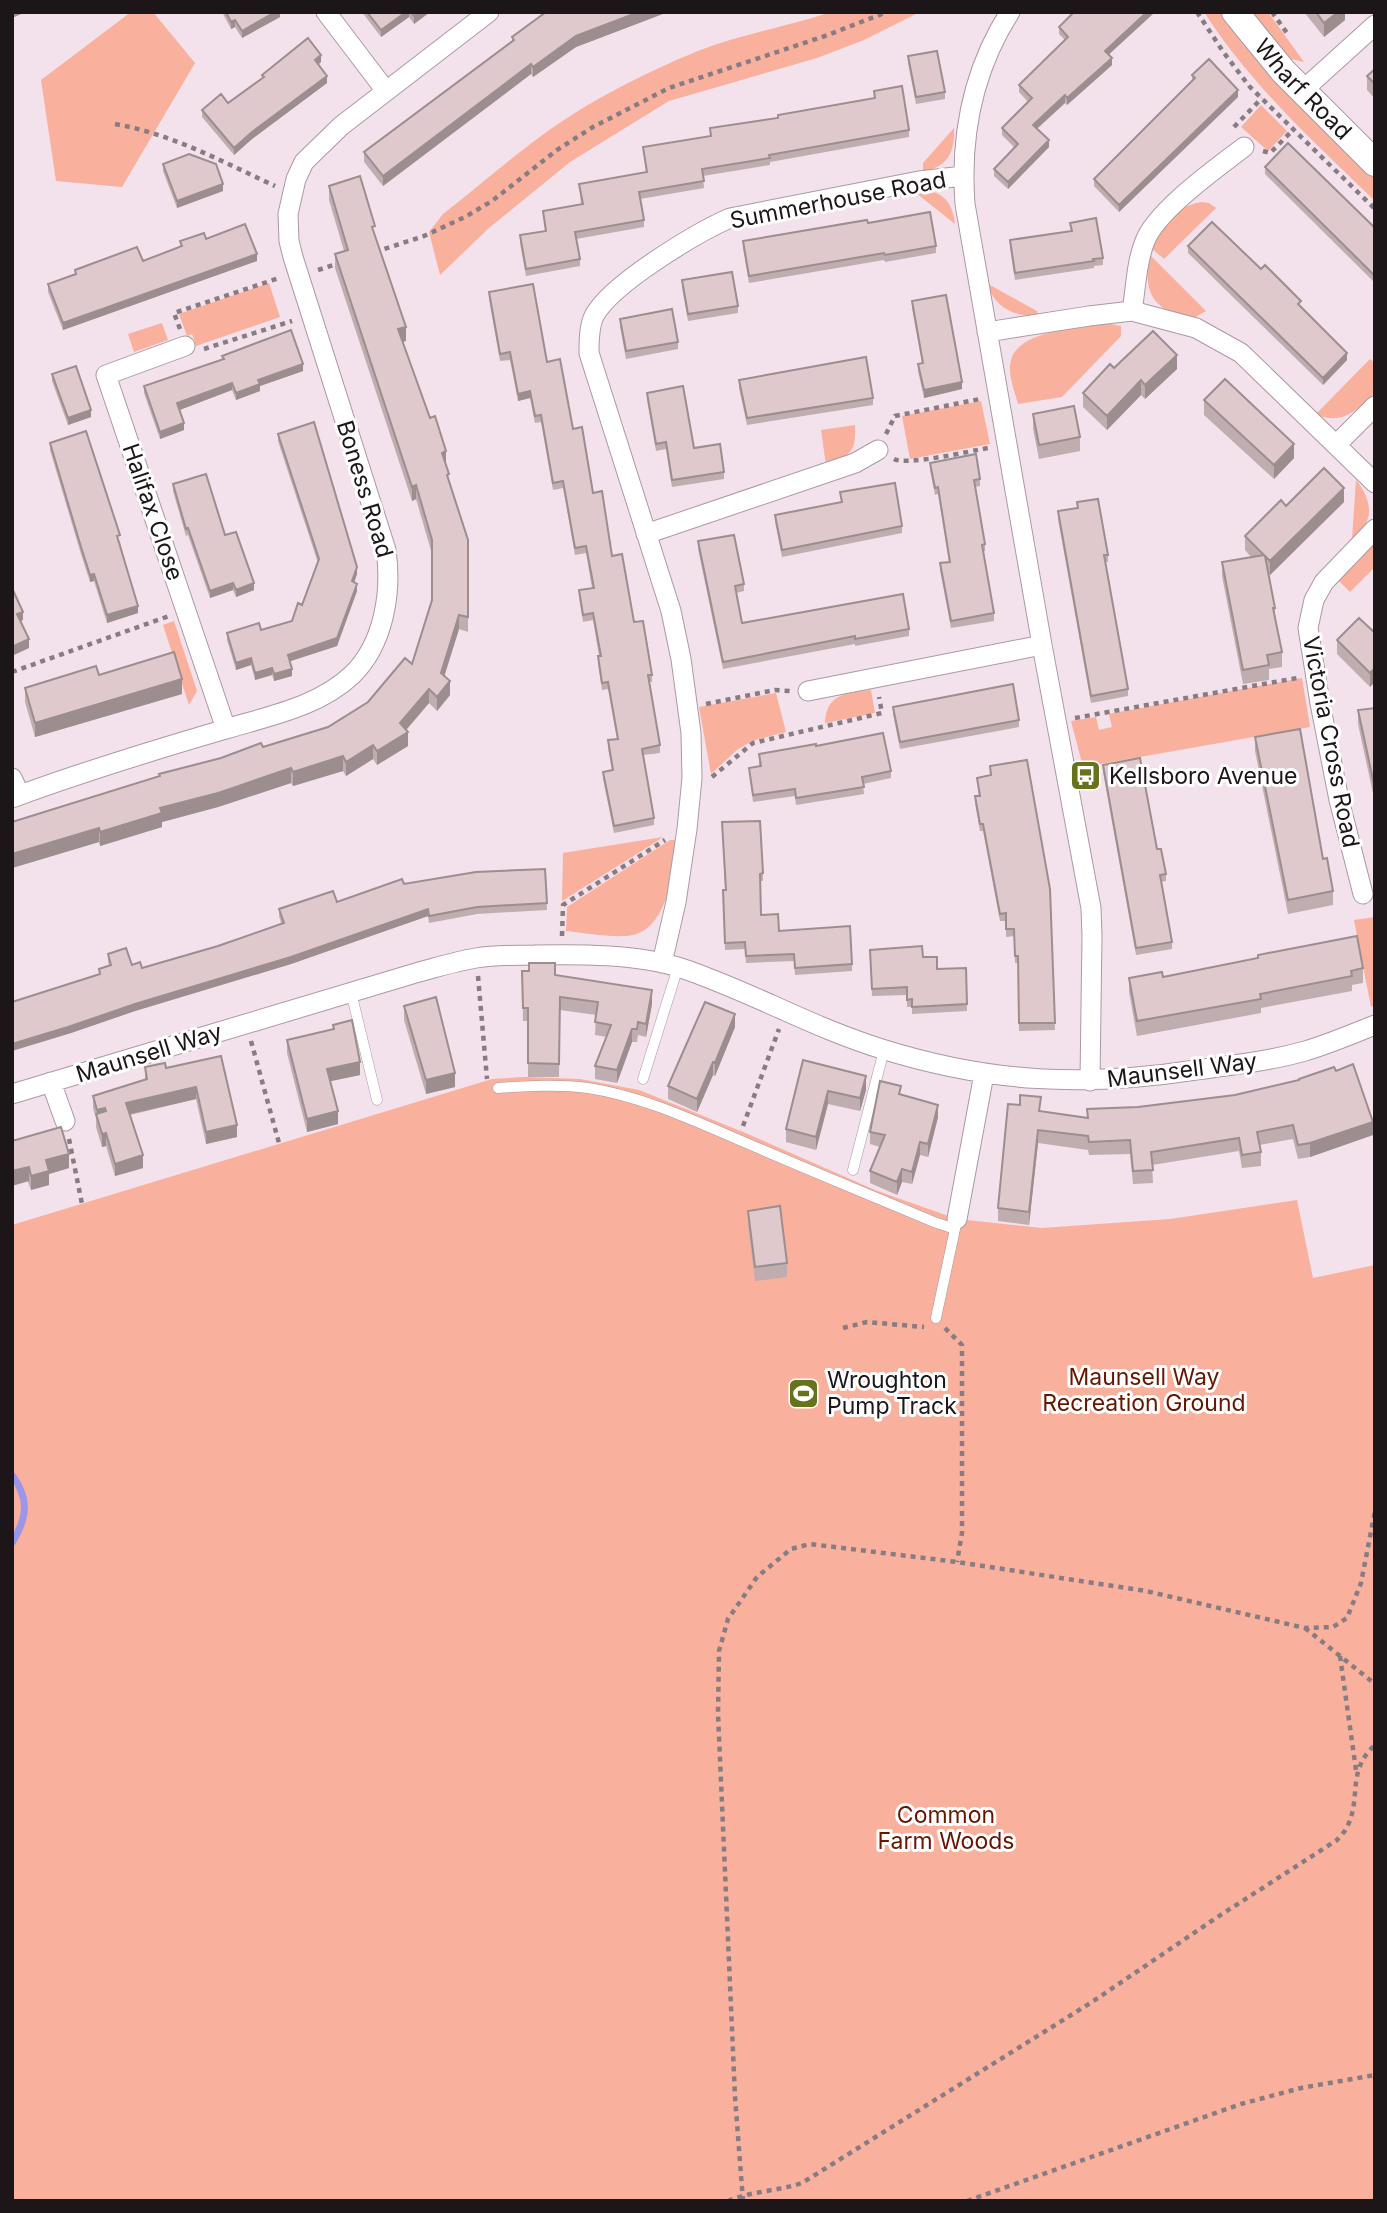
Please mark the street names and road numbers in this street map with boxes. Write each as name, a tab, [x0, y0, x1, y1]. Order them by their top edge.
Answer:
street label: Wharf Road	[1249, 33, 1357, 145]
street label: Summerhouse Road	[728, 165, 948, 235]
street label: Boness Road	[331, 417, 399, 561]
street label: Halifax Close	[116, 440, 190, 584]
street label: Victoria Cross Road	[1297, 634, 1365, 850]
street label: Maunsell Way	[73, 1018, 225, 1088]
street label: Maunsell Way	[1105, 1047, 1259, 1093]

